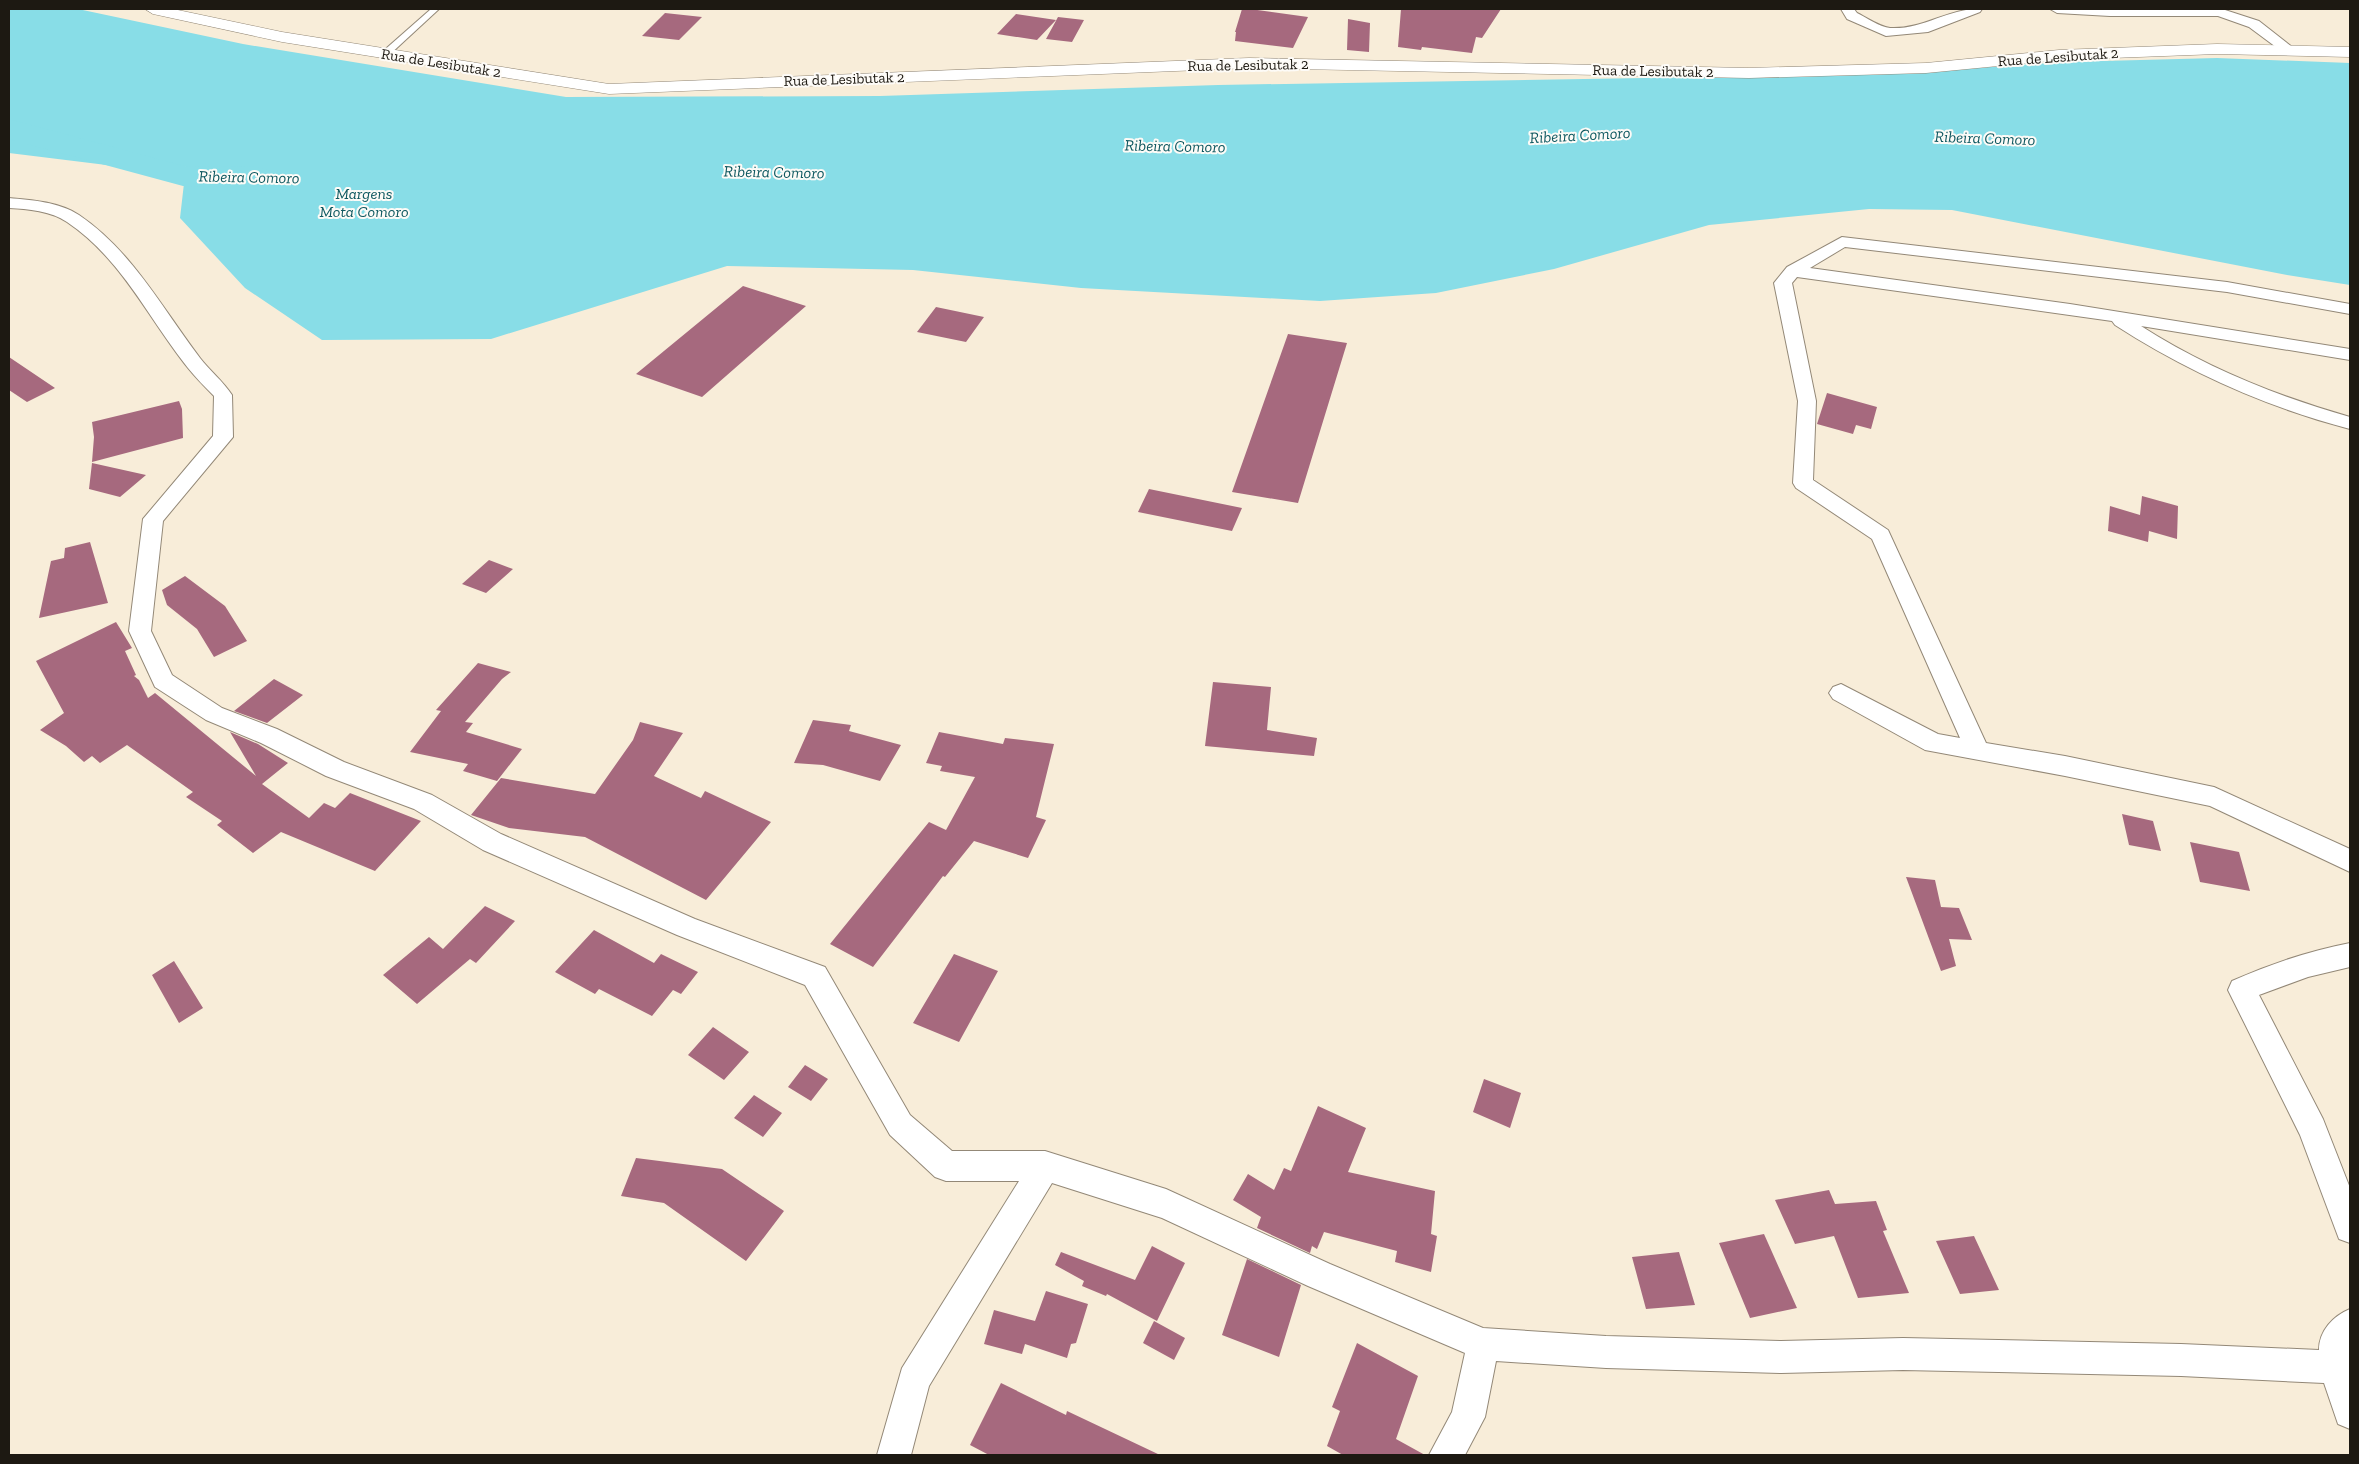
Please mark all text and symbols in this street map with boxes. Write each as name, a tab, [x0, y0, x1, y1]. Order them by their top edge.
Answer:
street label: Rua de Lesibutak 2	[1997, 44, 2119, 70]
street label: Rua de Lesibutak 2	[380, 45, 503, 81]
street label: Rua de Lesibutak 2	[1187, 55, 1309, 75]
street label: Rua de Lesibutak 2	[1592, 61, 1714, 81]
street label: Rua de Lesibutak 2	[783, 68, 905, 90]
water label: Ribeira Comoro	[1529, 123, 1631, 147]
water label: Ribeira Comoro	[1934, 127, 2036, 149]
water label: Ribeira Comoro	[1124, 136, 1226, 156]
water label: Ribeira Comoro	[723, 162, 825, 182]
water label: Ribeira Comoro	[198, 167, 300, 187]
water label: Margens Mota Comoro	[319, 184, 409, 221]

